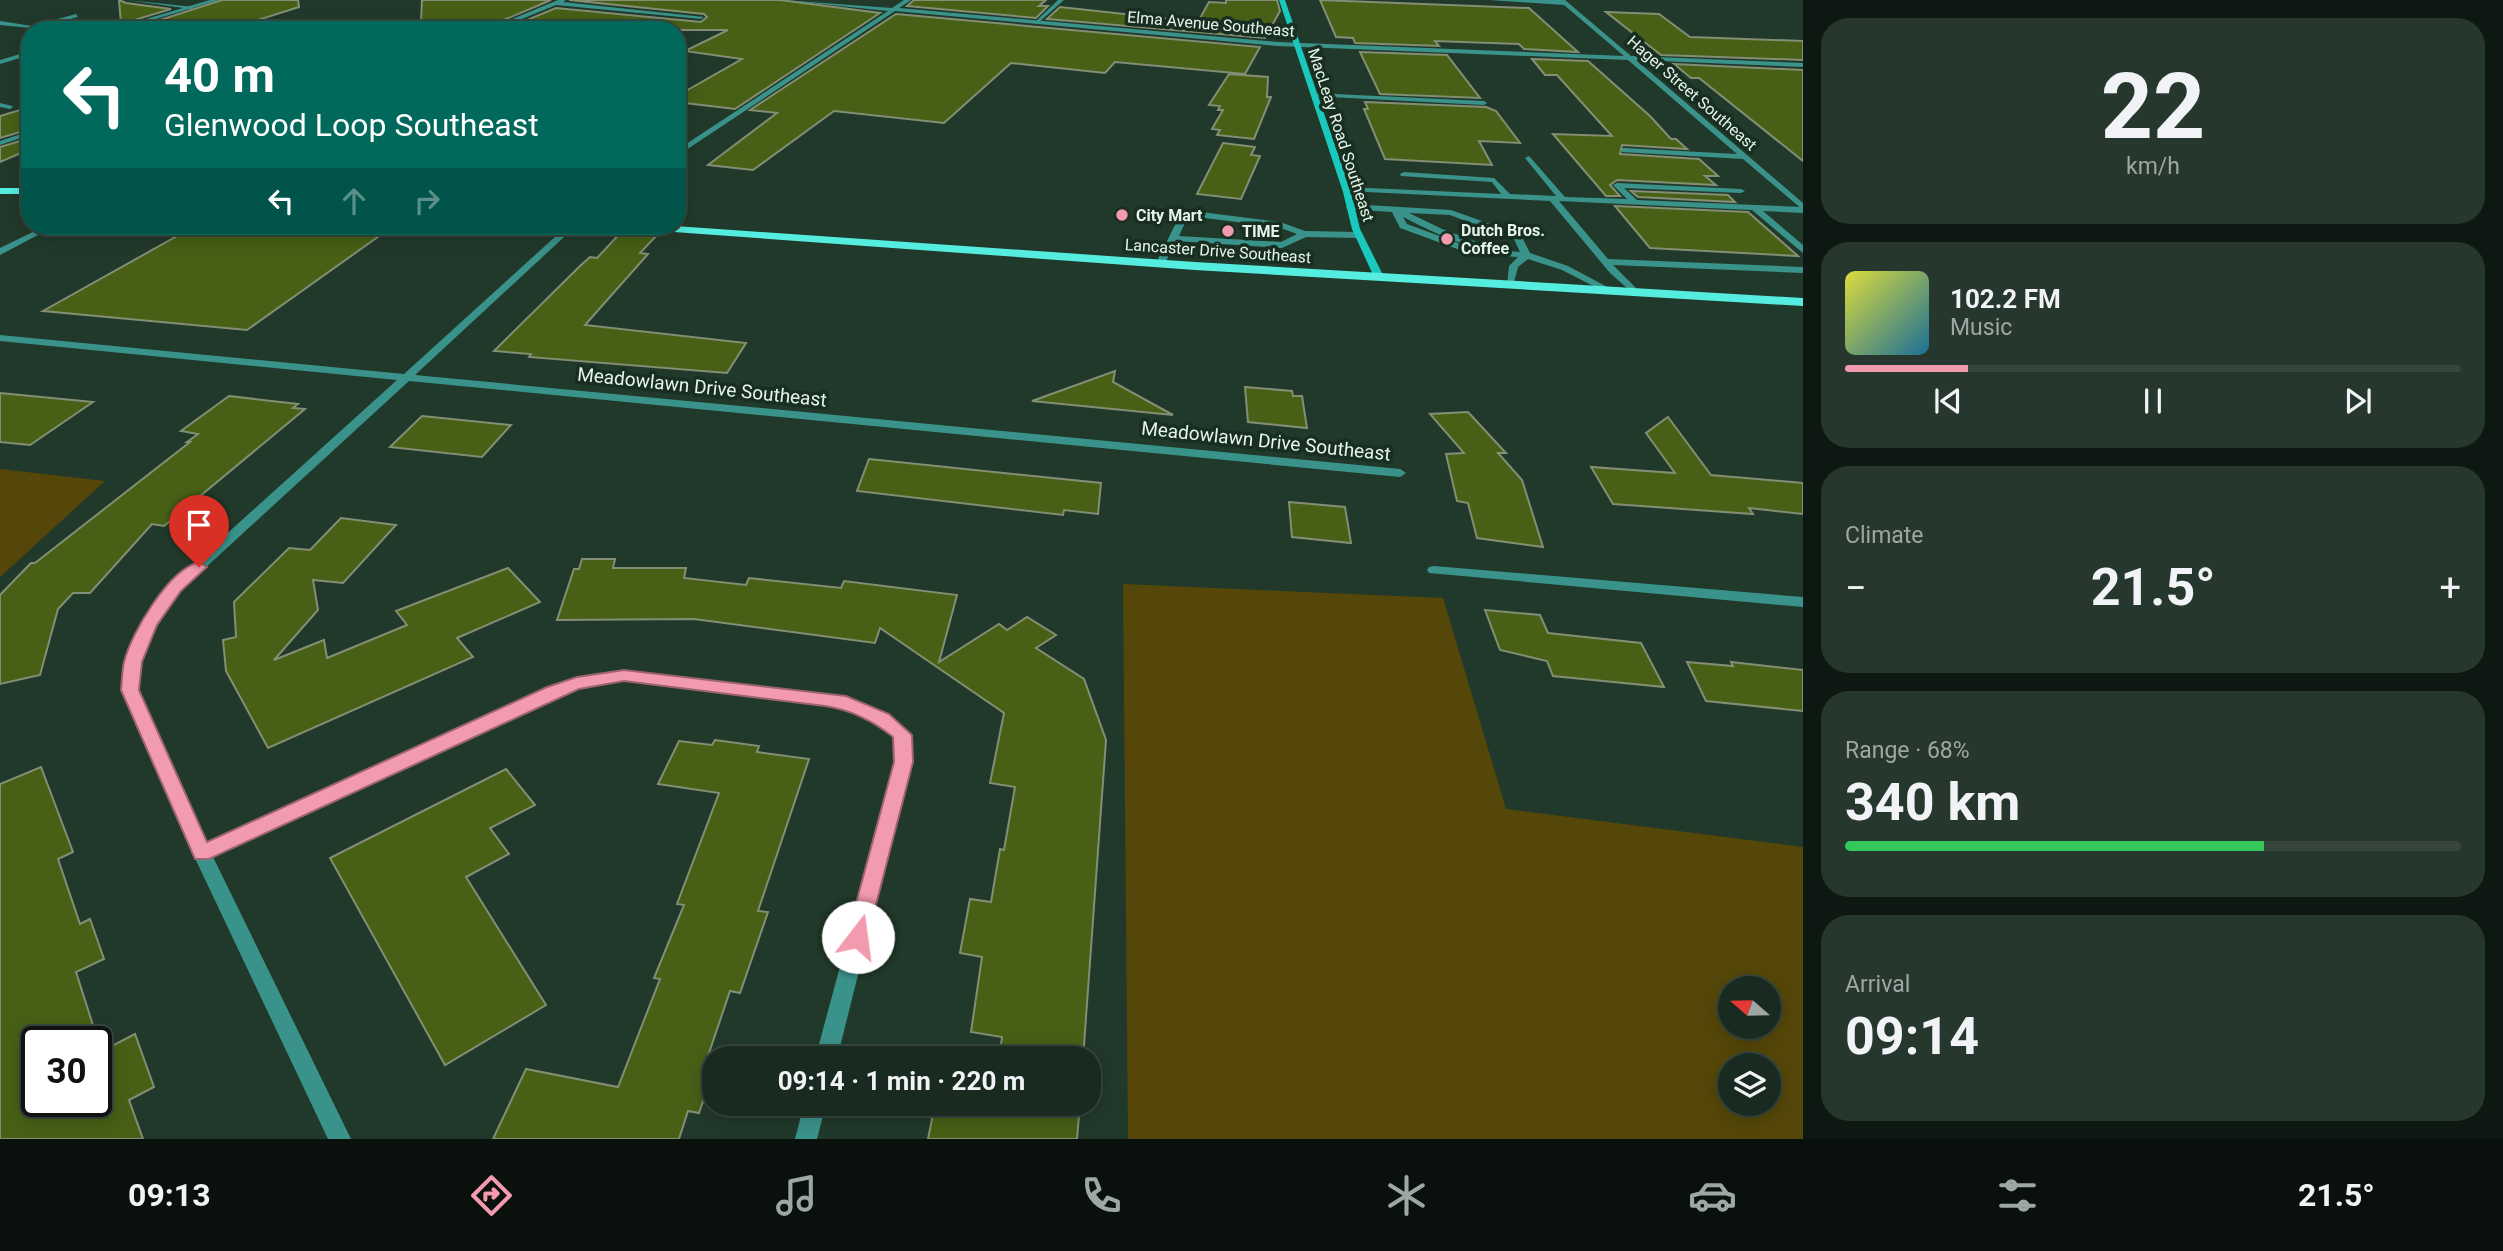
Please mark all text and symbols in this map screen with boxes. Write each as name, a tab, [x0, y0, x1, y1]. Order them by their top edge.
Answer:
street label: Elma Avenue Southeast	[1126, 7, 1296, 41]
street label: Hager Street Southeast	[1623, 32, 1761, 154]
street label: MacLeay Road Southeast	[1304, 46, 1378, 224]
text: 40 m	[164, 47, 275, 104]
icon: left	[49, 49, 140, 140]
text: 22	[2101, 54, 2205, 160]
text: Glenwood Loop Southeast	[164, 106, 539, 144]
text: km/h	[2126, 153, 2180, 180]
icon: left	[262, 182, 300, 220]
icon: ahead	[335, 182, 373, 220]
icon: right	[408, 182, 446, 220]
place label: City Mart	[1136, 206, 1203, 225]
marker: City Mart	[1114, 207, 1130, 223]
place label: Dutch Bros. Coffee	[1461, 221, 1545, 258]
place label: TIME	[1242, 222, 1280, 241]
marker: TIME	[1220, 223, 1236, 239]
marker: Dutch Bros. Coffee	[1439, 231, 1455, 247]
street label: Lancaster Drive Southeast	[1124, 235, 1312, 267]
text: 102.2 FM	[1950, 284, 2061, 314]
text: Music	[1950, 314, 2012, 341]
street label: Meadowlawn Drive Southeast	[576, 362, 828, 412]
icon: previous	[1929, 382, 1967, 420]
icon: pause	[2134, 382, 2172, 420]
icon: next	[2339, 382, 2377, 420]
street label: Meadowlawn Drive Southeast	[1140, 416, 1392, 466]
pin	[169, 495, 229, 567]
icon: arrive	[180, 506, 218, 544]
text: Climate	[1845, 522, 1924, 549]
text: 21.5°	[2091, 557, 2216, 618]
text: −	[1845, 566, 1867, 610]
text: +	[2439, 566, 2461, 610]
text: Range · 68%	[1845, 737, 1970, 764]
text: 340 km	[1845, 772, 2020, 833]
position arrow	[821, 900, 895, 974]
text: Arrival	[1845, 971, 1910, 998]
north arrow	[1718, 976, 1782, 1040]
map controls	[1718, 976, 1781, 1116]
text: 09:14	[1845, 1006, 1979, 1067]
speed limit sign: 30	[21, 1026, 112, 1117]
button: layers	[1718, 1053, 1781, 1116]
text: 09:14 · 1 min · 220 m	[778, 1066, 1025, 1096]
icon: directions	[467, 1171, 516, 1220]
icon: music	[772, 1171, 821, 1220]
icon: phone	[1077, 1171, 1126, 1220]
icon: climate	[1382, 1171, 1431, 1220]
icon: car	[1688, 1171, 1737, 1220]
icon: filters	[1993, 1171, 2042, 1220]
text: 09:13	[128, 1176, 211, 1214]
text: 21.5°	[2298, 1176, 2375, 1214]

